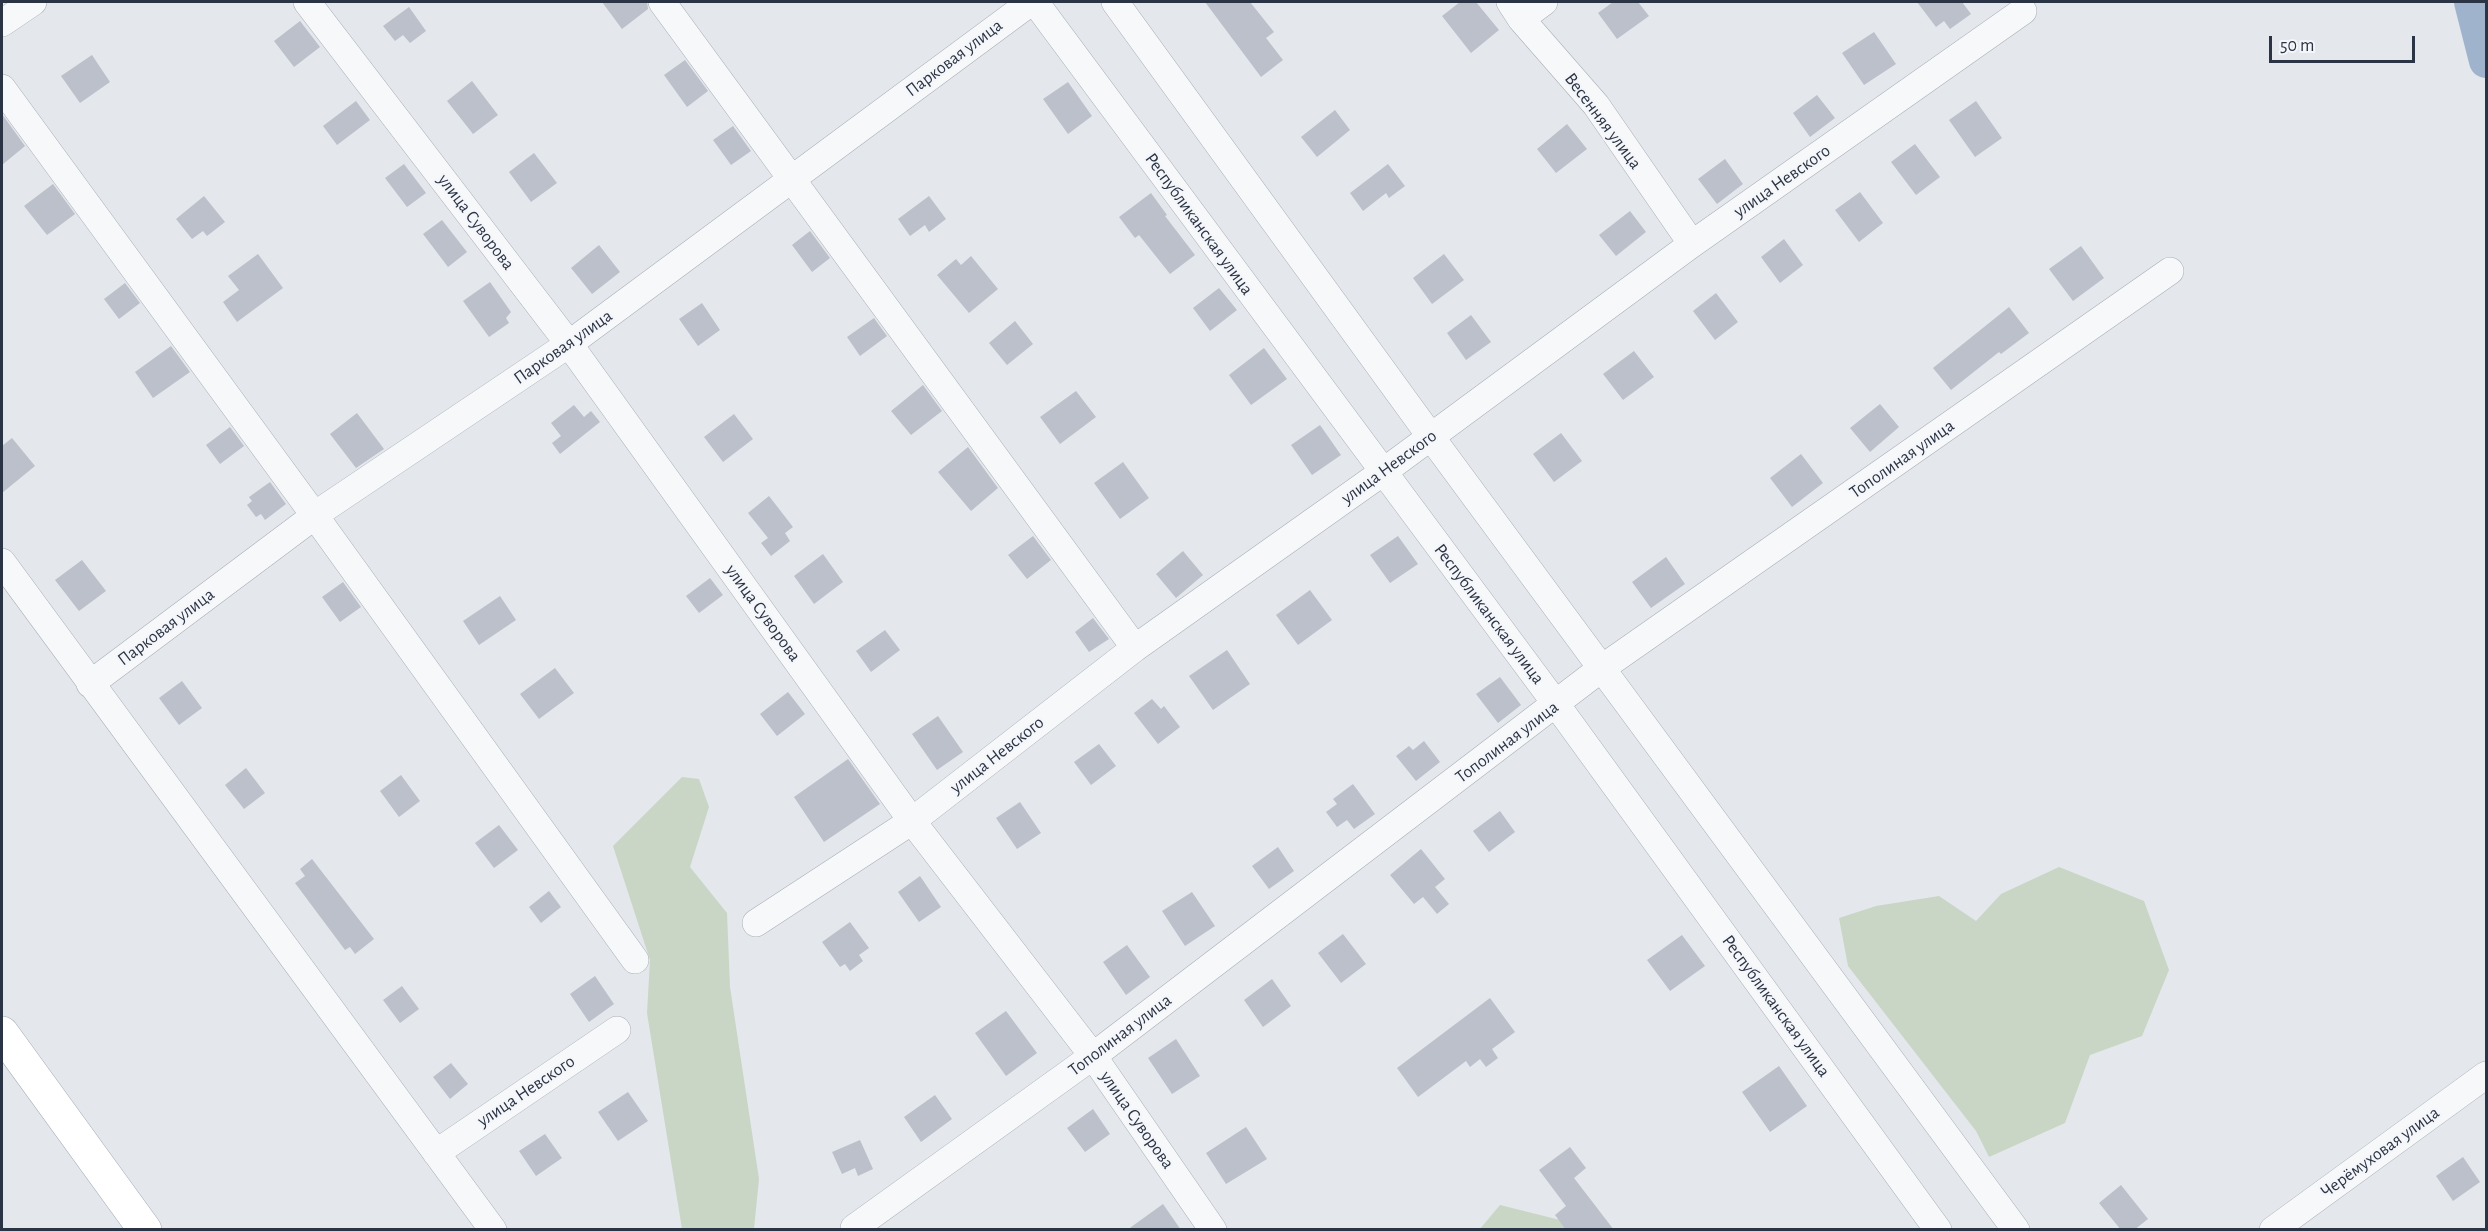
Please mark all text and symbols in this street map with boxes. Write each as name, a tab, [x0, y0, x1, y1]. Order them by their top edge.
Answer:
street label: Парковая улица	[901, 15, 1007, 101]
scale bar	[2272, 24, 2418, 62]
text: 50 m	[2280, 37, 2314, 55]
street label: Весенняя улица	[1560, 69, 1646, 173]
street label: улица Невского	[1730, 140, 1834, 222]
street label: Республиканская улица	[1140, 149, 1258, 299]
street label: улица Суворова	[433, 170, 519, 274]
street label: Парковая улица	[509, 305, 617, 389]
street label: Тополиная улица	[1845, 415, 1959, 503]
street label: улица Невского	[1337, 425, 1441, 509]
street label: Республиканская улица	[1429, 539, 1549, 689]
street label: улица Суворова	[721, 560, 805, 666]
street label: Парковая улица	[113, 584, 219, 670]
street label: Тополиная улица	[1451, 696, 1563, 788]
street label: улица Невского	[946, 712, 1048, 798]
street label: Республиканская улица	[1717, 931, 1835, 1081]
street label: Тополиная улица	[1064, 989, 1176, 1081]
street label: улица Невского	[473, 1050, 579, 1132]
street label: улица Суворова	[1095, 1067, 1179, 1173]
street label: Черёмуховая улица	[2317, 1102, 2443, 1202]

